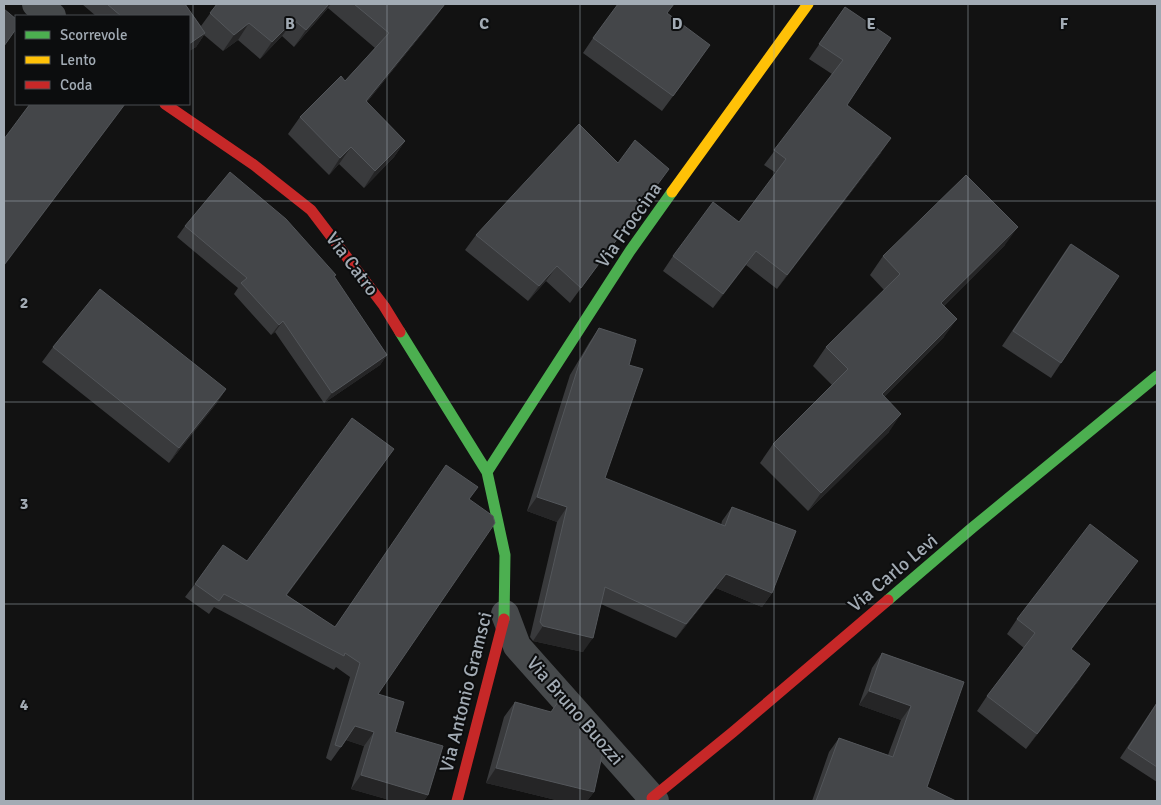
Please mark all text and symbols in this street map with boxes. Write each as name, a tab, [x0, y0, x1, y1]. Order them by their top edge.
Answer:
text: B	[285, 14, 295, 34]
text: C	[479, 14, 489, 34]
text: D	[672, 14, 683, 34]
text: E	[866, 14, 876, 34]
text: F	[1060, 14, 1069, 34]
legend	[15, 15, 190, 105]
text: Scorrevole	[60, 26, 127, 44]
text: Lento	[60, 51, 96, 69]
text: Coda	[60, 76, 92, 94]
street label: Via Froccina	[591, 178, 667, 272]
street label: Via Catro	[320, 227, 384, 301]
text: 2	[20, 293, 28, 313]
text: 3	[20, 494, 28, 514]
street label: Via Carlo Levi	[843, 529, 943, 617]
street label: Via Antonio Gramsci	[434, 609, 498, 775]
street label: Via Bruno Buozzi	[521, 652, 629, 770]
text: 4	[20, 695, 29, 715]

